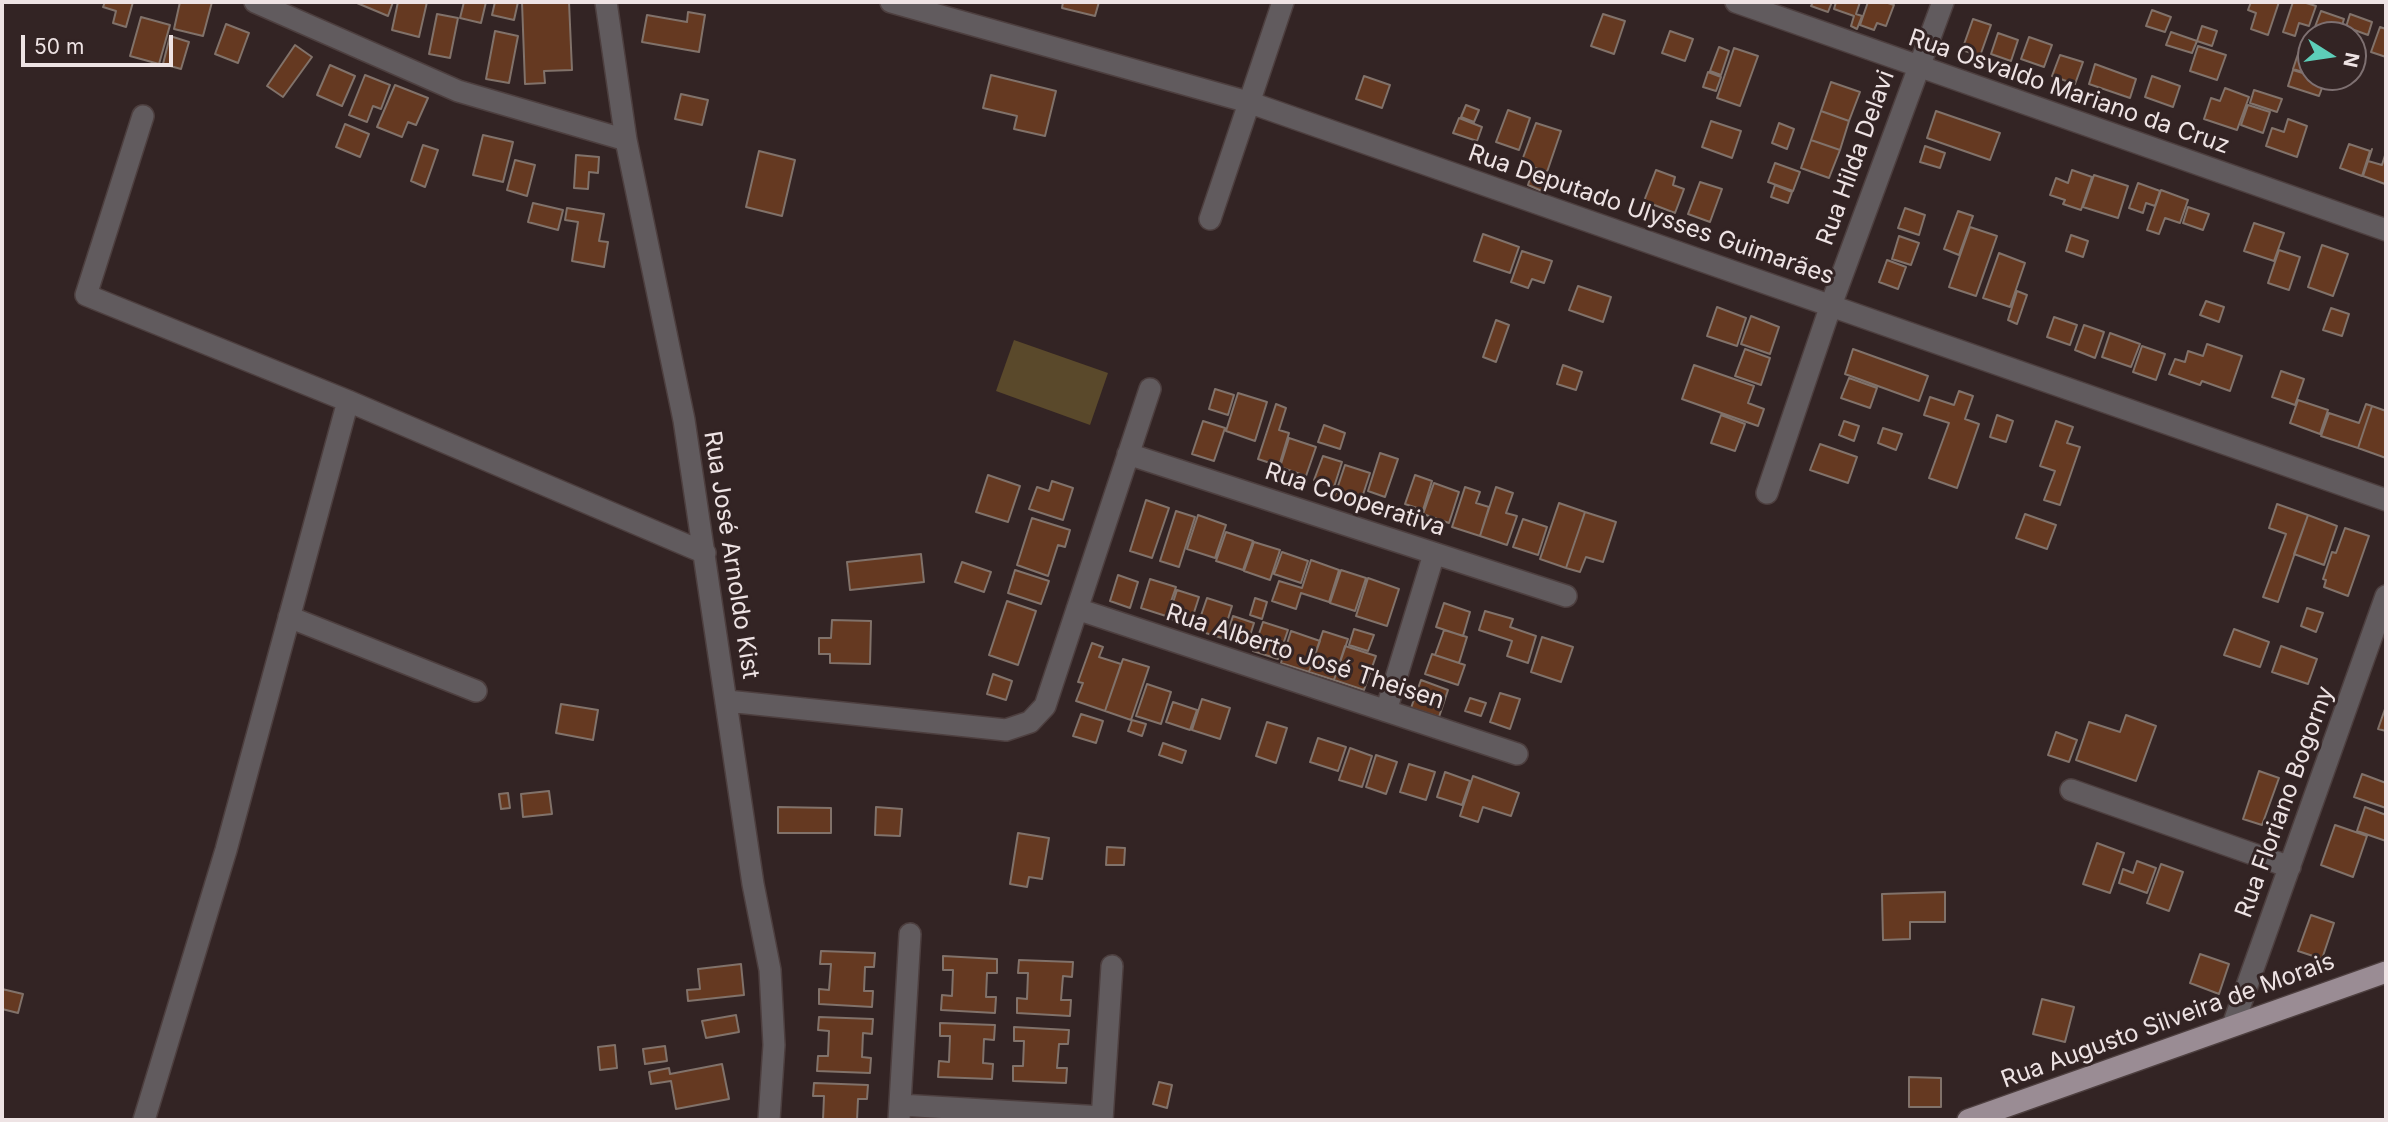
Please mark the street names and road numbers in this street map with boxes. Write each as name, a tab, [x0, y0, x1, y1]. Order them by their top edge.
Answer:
street label: Rua Osvaldo Mariano da Cruz	[1905, 23, 2233, 161]
street label: Rua Hilda Delavi	[1811, 67, 1901, 249]
street label: Rua Deputado Ulysses Guimarães	[1464, 139, 1838, 291]
street label: Rua José Arnoldo Kist	[697, 429, 765, 681]
street label: Rua Cooperativa	[1261, 457, 1449, 543]
street label: Rua Alberto José Theisen	[1162, 598, 1448, 716]
street label: Rua Floriano Bogorny	[2230, 682, 2340, 922]
street label: Rua Augusto Silveira de Morais	[1997, 947, 2339, 1095]

